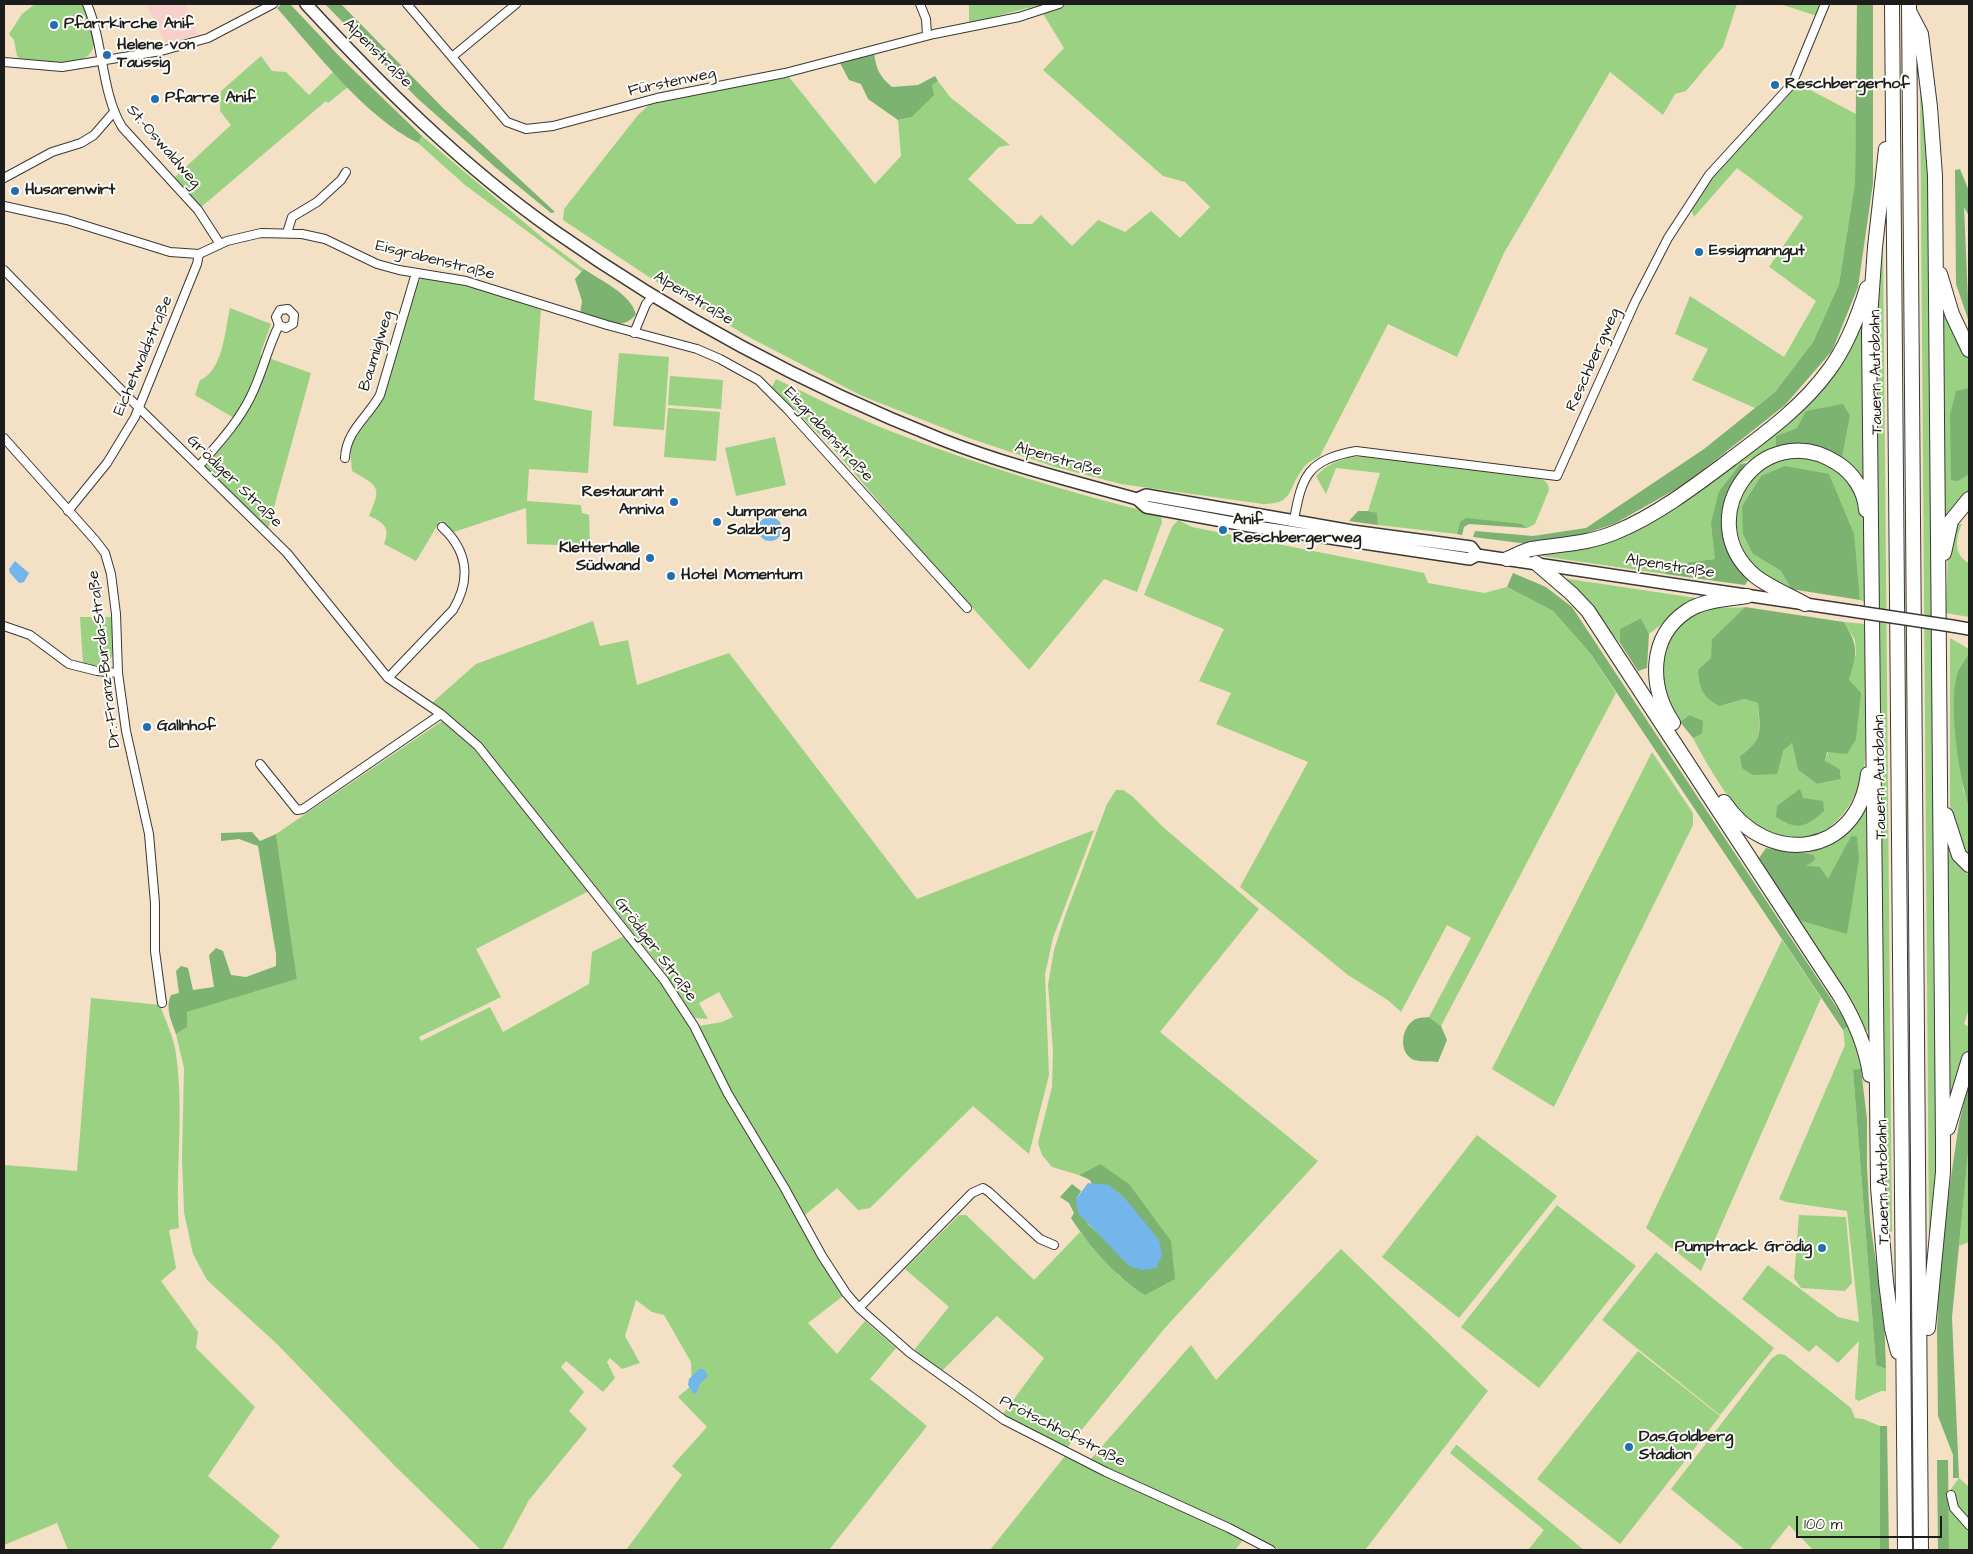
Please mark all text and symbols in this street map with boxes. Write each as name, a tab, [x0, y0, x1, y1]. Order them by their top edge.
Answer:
place label: Pfarrkirche Anif	[64, 15, 194, 35]
street label: Alpenstraße	[338, 15, 416, 93]
marker: Pfarrkirche Anif	[48, 19, 60, 31]
place label: Helene von Taussig	[117, 36, 195, 74]
marker: Helene von Taussig	[101, 49, 113, 61]
street label: Fürstenweg	[626, 64, 718, 102]
place label: Reschbergerhof	[1785, 75, 1910, 95]
marker: Reschbergerhof	[1769, 79, 1781, 91]
place label: Pfarre Anif	[165, 89, 256, 109]
marker: Pfarre Anif	[149, 93, 161, 105]
street label: St.-Oswaldweg	[122, 101, 204, 193]
place label: Husarenwirt	[25, 181, 115, 201]
marker: Husarenwirt	[9, 185, 21, 197]
street label: Eisgrabenstraße	[373, 237, 497, 285]
place label: Essigmanngut	[1709, 242, 1805, 262]
marker: Essigmanngut	[1693, 246, 1705, 258]
street label: Alpenstraße	[650, 268, 736, 330]
street label: Eichetwaldstraße	[110, 293, 178, 419]
street label: Reschbergweg	[1563, 306, 1625, 414]
street label: Baumiglweg	[356, 308, 398, 394]
street label: Tauern Autobahn	[1866, 309, 1888, 435]
street label: Eisgrabenstraße	[779, 384, 877, 486]
street label: Grödiger Straße	[182, 432, 286, 532]
street label: Alpenstraße	[1012, 438, 1104, 482]
place label: Restaurant Anniva	[582, 483, 664, 521]
marker: Restaurant Anniva	[668, 496, 680, 508]
place label: Jumparena Salzburg	[727, 503, 807, 541]
place label: Anif Reschbergerweg	[1233, 511, 1361, 549]
marker: Jumparena Salzburg	[711, 516, 723, 528]
marker: Anif Reschbergerweg	[1217, 524, 1229, 536]
place label: Kletterhalle Südwand	[559, 539, 640, 577]
street label: Alpenstraße	[1624, 550, 1716, 584]
marker: Kletterhalle Südwand	[644, 552, 656, 564]
place label: Hotel Momentum	[681, 566, 802, 586]
street label: Dr.-Franz-Burda-Straße	[85, 569, 125, 749]
marker: Hotel Momentum	[665, 570, 677, 582]
street label: Tauern Autobahn	[1870, 714, 1892, 840]
place label: Gallnhof	[157, 717, 216, 737]
marker: Gallnhof	[141, 721, 153, 733]
street label: Grödiger Straße	[610, 894, 700, 1006]
street label: Tauern Autobahn	[1873, 1119, 1895, 1245]
place label: Pumptrack Grödig	[1675, 1238, 1812, 1258]
marker: Pumptrack Grödig	[1816, 1242, 1828, 1254]
street label: Prötschhofstraße	[996, 1392, 1128, 1472]
place label: Das.Goldberg Stadion	[1639, 1428, 1733, 1466]
marker: Das.Goldberg Stadion	[1623, 1441, 1635, 1453]
scale bar	[1798, 1506, 1944, 1538]
text: 100 m	[1804, 1514, 1843, 1535]

